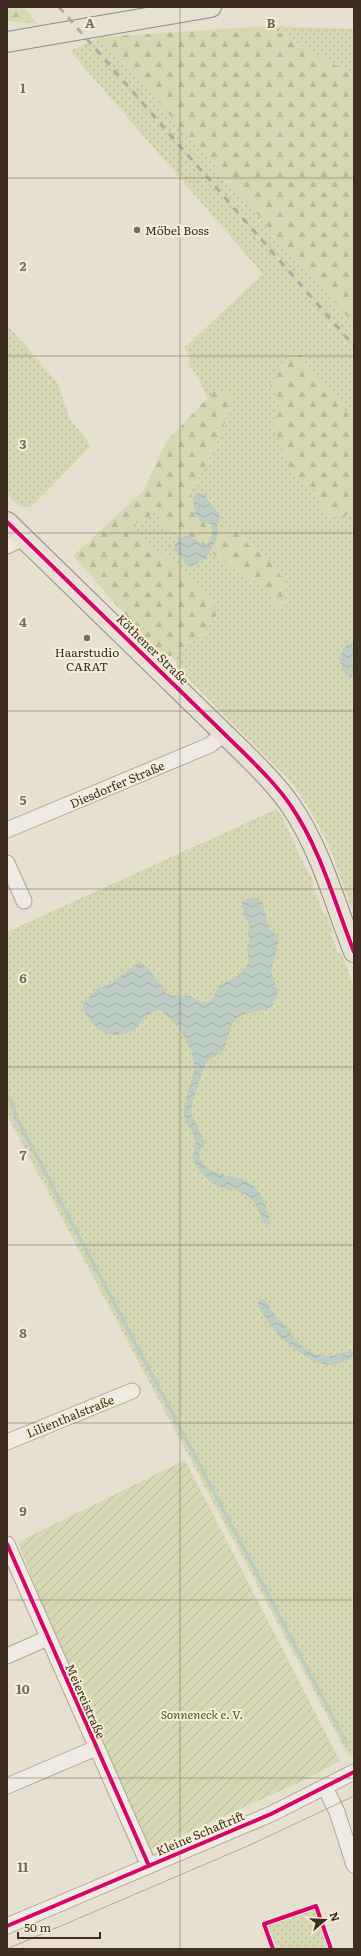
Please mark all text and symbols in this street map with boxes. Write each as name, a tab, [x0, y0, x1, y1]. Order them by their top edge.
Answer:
text: A	[85, 13, 95, 32]
text: B	[267, 13, 276, 32]
text: 1	[20, 78, 26, 97]
place label: Möbel Boss	[145, 221, 209, 239]
marker: Möbel Boss	[132, 225, 142, 235]
text: 2	[20, 256, 27, 275]
text: 3	[19, 434, 27, 453]
street label: Köthener Straße	[113, 610, 193, 688]
text: 4	[19, 612, 27, 631]
marker: Haarstudio CARAT	[82, 633, 92, 643]
place label: Haarstudio CARAT	[55, 643, 119, 675]
street label: Diesdorfer Straße	[67, 756, 167, 812]
text: 5	[19, 790, 27, 809]
text: 6	[19, 968, 27, 987]
text: 7	[19, 1145, 27, 1164]
text: 8	[19, 1323, 27, 1342]
street label: Lilienthalstraße	[24, 1390, 116, 1442]
text: 9	[19, 1501, 27, 1520]
street label: Meiereistraße	[61, 1661, 111, 1741]
text: 10	[16, 1679, 30, 1698]
park label: Sonneneck e. V.	[161, 1705, 243, 1723]
street label: Kleine Schaftrift	[153, 1806, 247, 1860]
text: 11	[18, 1857, 29, 1876]
north arrow	[305, 1900, 345, 1940]
text: N	[326, 1909, 344, 1923]
scale bar	[18, 1914, 100, 1940]
text: 50 m	[24, 1918, 51, 1936]

